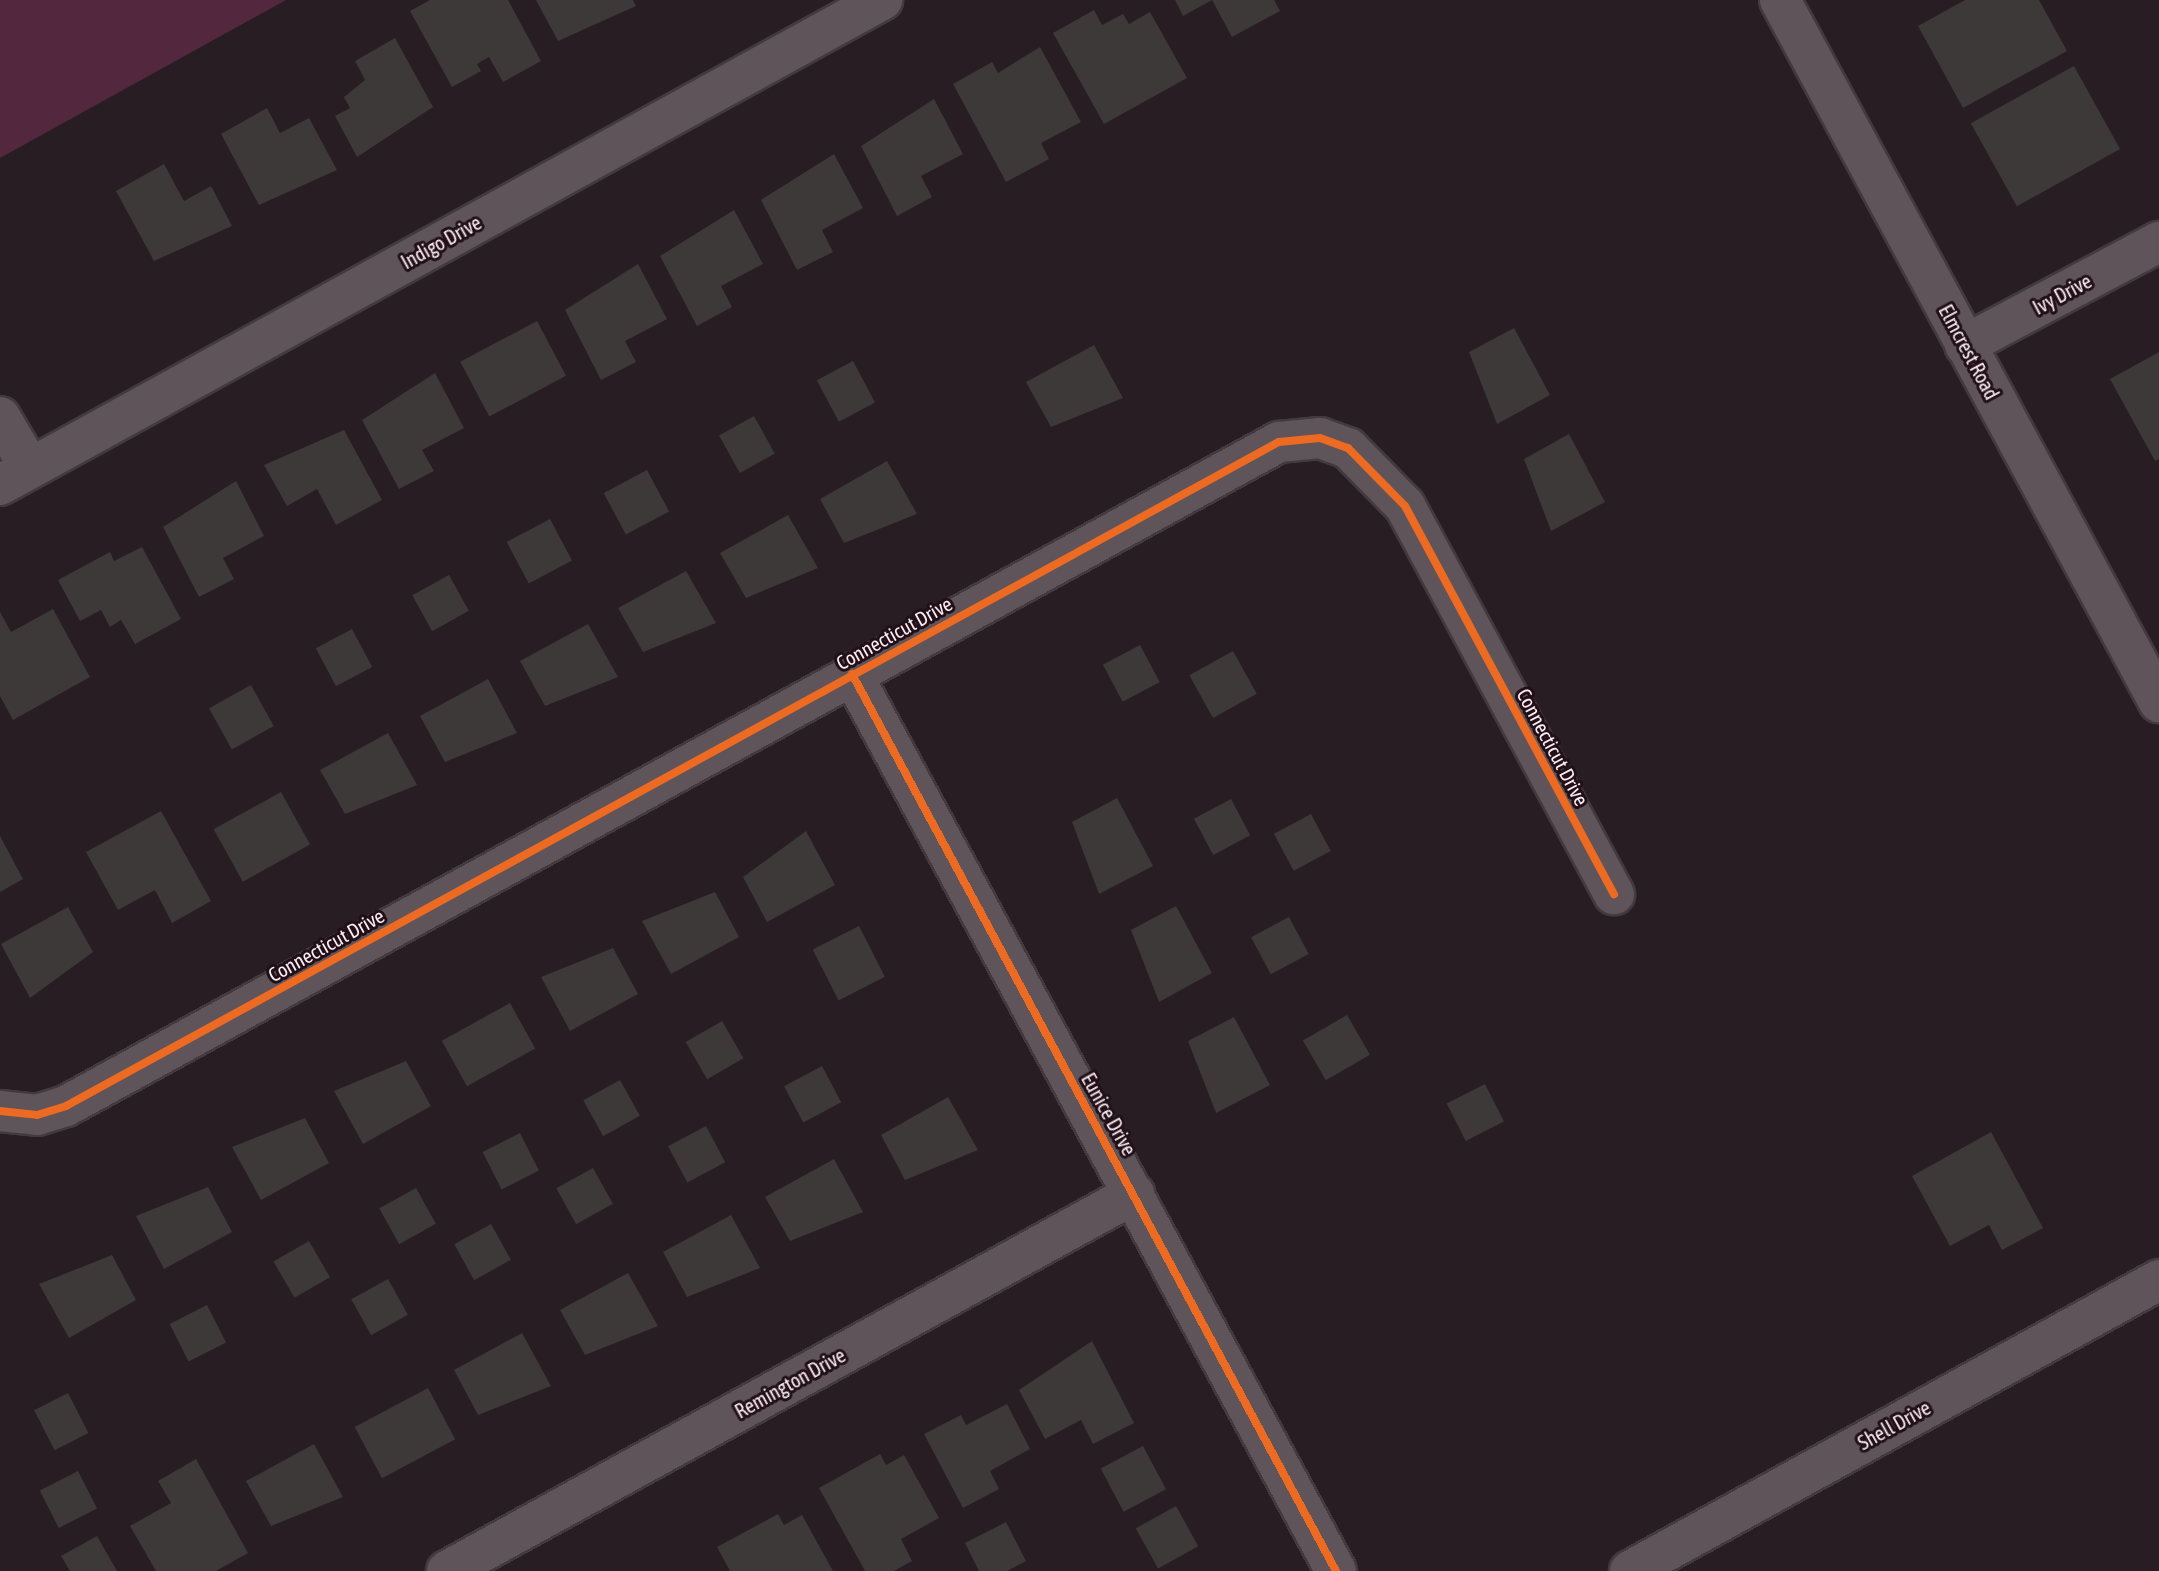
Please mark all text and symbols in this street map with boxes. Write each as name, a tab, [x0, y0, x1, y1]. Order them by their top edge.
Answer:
street label: Indigo Drive	[397, 210, 485, 274]
street label: Ivy Drive	[2028, 269, 2096, 319]
street label: Elmcrest Road	[1934, 300, 2004, 404]
street label: Connecticut Drive	[832, 591, 956, 675]
street label: Connecticut Drive	[1512, 684, 1594, 810]
street label: Connecticut Drive	[264, 903, 388, 987]
street label: Eunice Drive	[1077, 1069, 1141, 1159]
street label: Remington Drive	[731, 1343, 849, 1423]
street label: Shell Drive	[1853, 1395, 1935, 1455]

